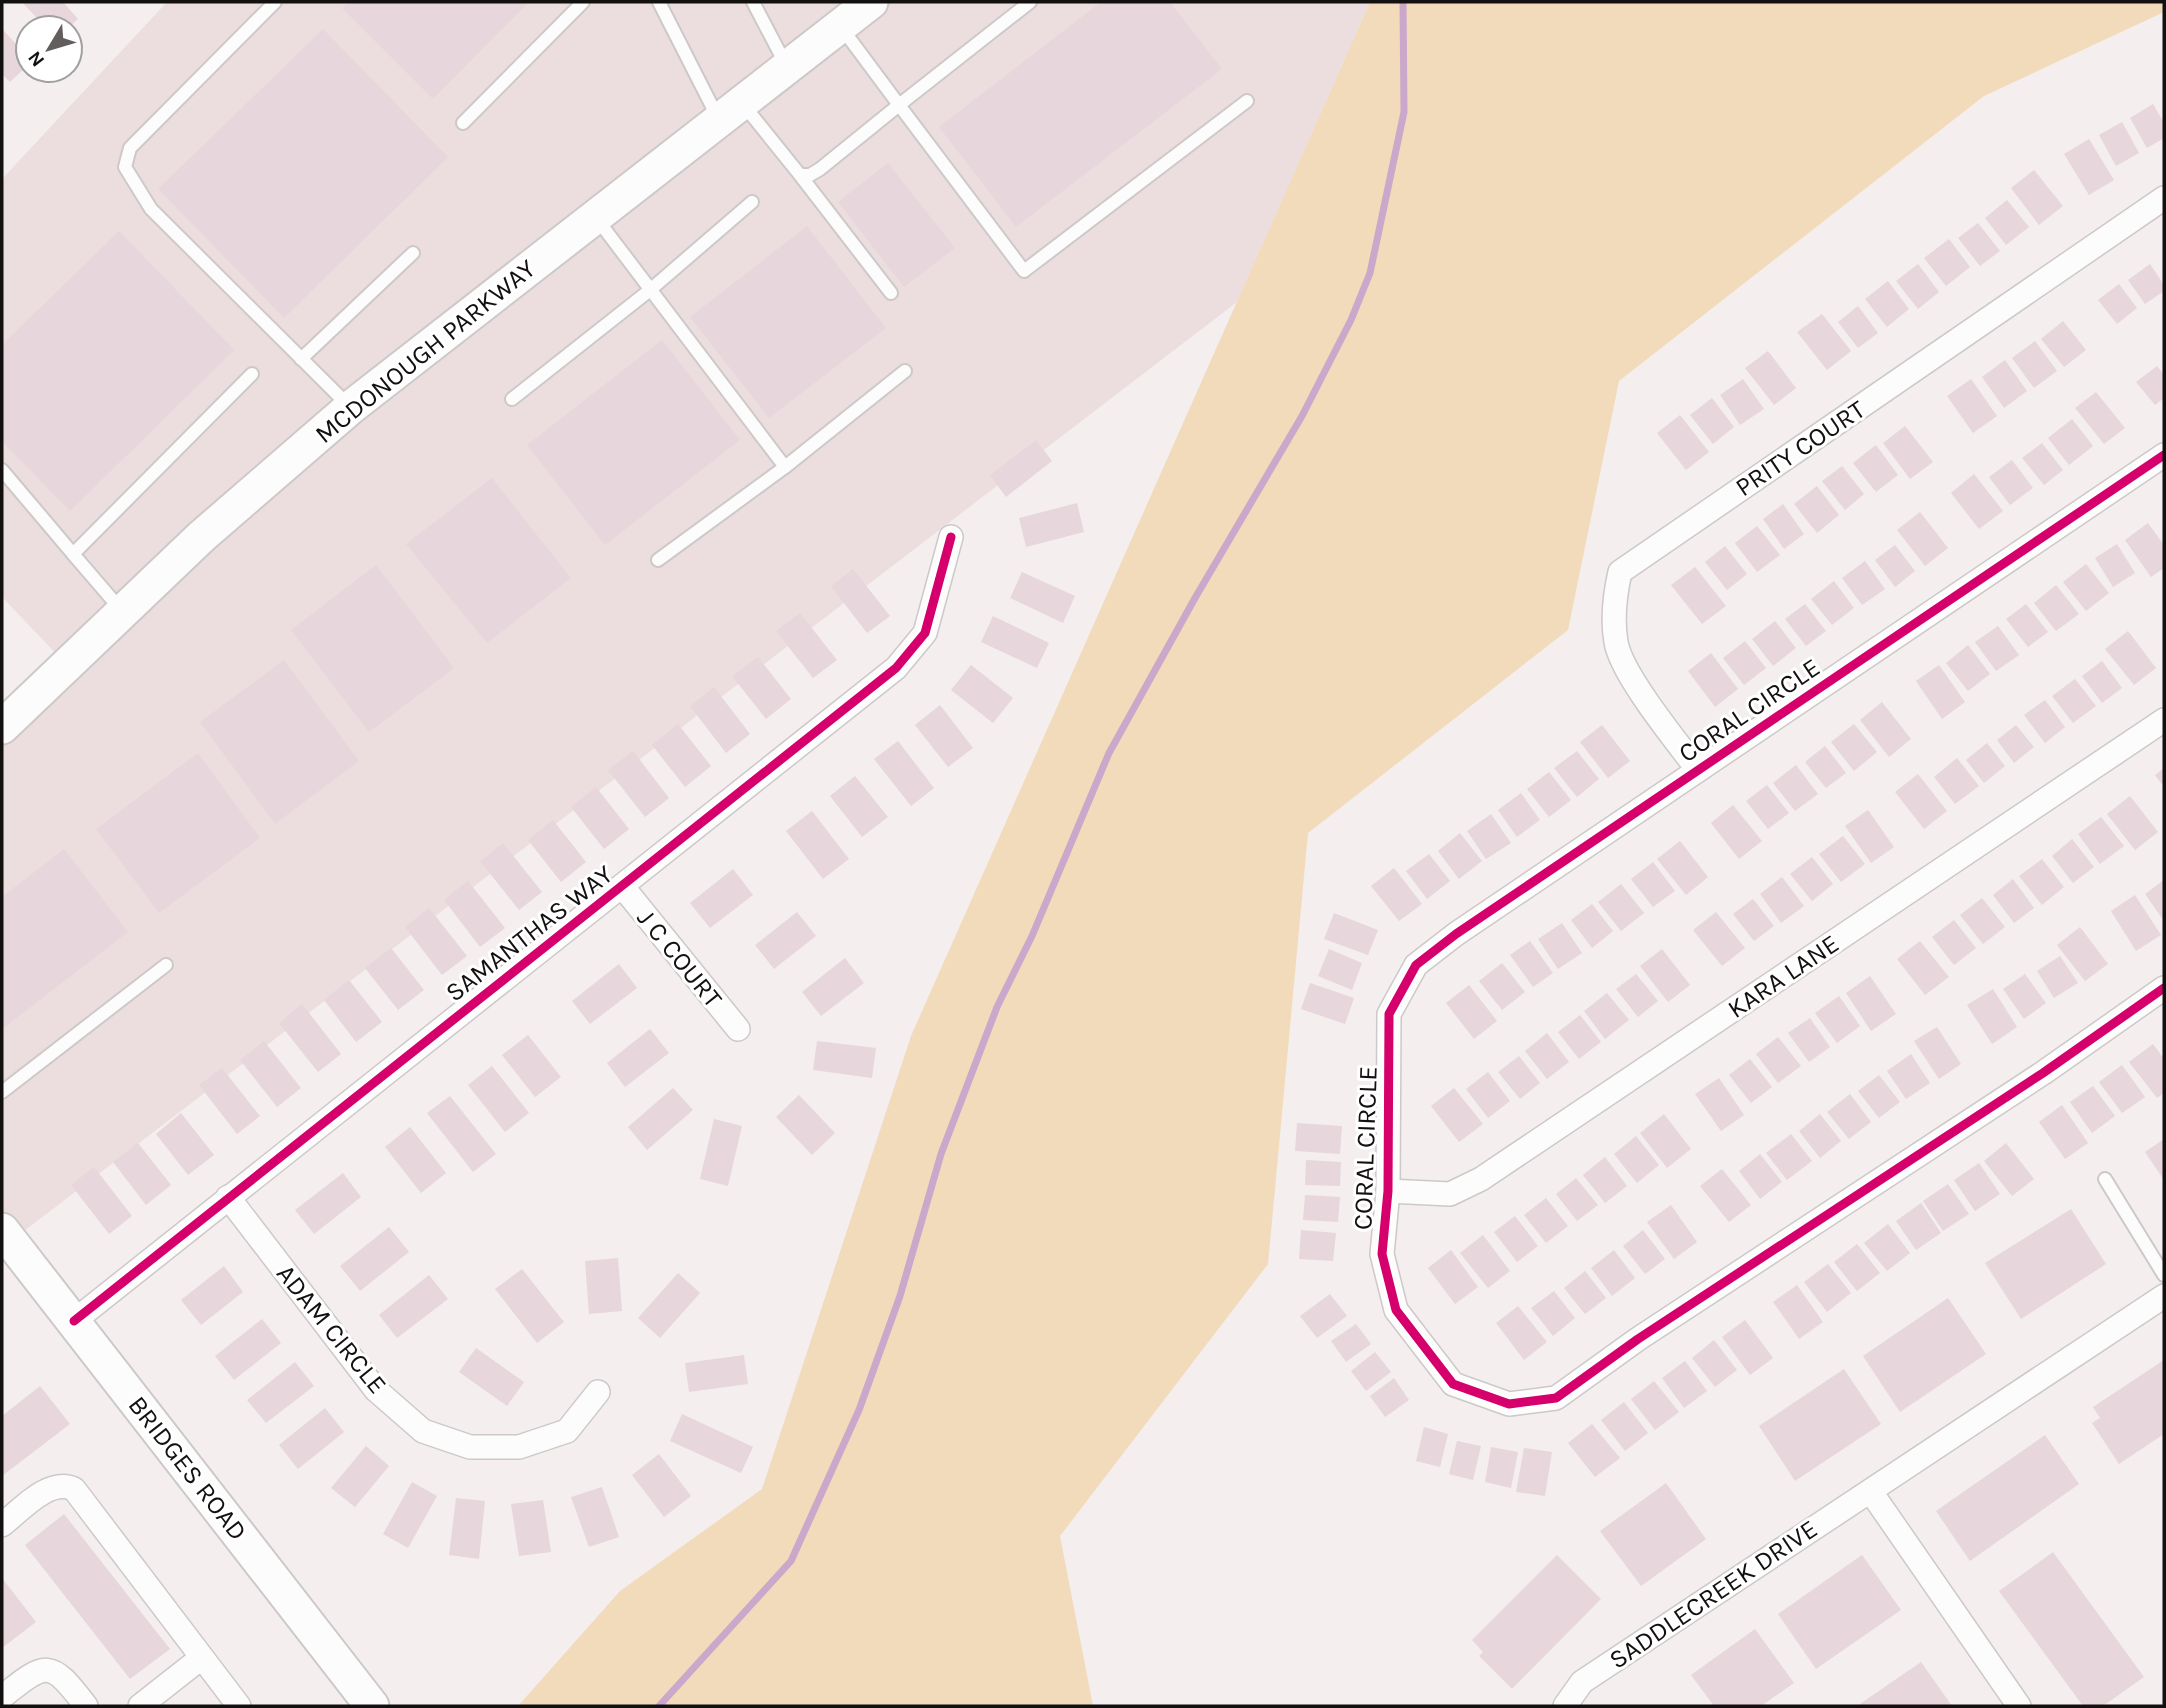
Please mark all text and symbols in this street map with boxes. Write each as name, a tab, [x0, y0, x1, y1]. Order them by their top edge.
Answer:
north arrow	[14, 14, 84, 84]
text: N	[24, 47, 49, 71]
street label: MCDONOUGH PARKWAY	[309, 252, 542, 450]
street label: PRITY COURT	[1730, 394, 1871, 503]
street label: CORAL CIRCLE	[1673, 652, 1826, 769]
street label: SAMANTHAS WAY	[440, 858, 620, 1008]
street label: J C COURT	[631, 903, 729, 1014]
street label: KARA LANE	[1722, 928, 1845, 1025]
street label: CORAL CIRCLE	[1347, 1066, 1384, 1230]
street label: ADAM CIRCLE	[270, 1259, 393, 1400]
street label: BRIDGES ROAD	[122, 1390, 254, 1547]
street label: SADDLECREEK DRIVE	[1603, 1513, 1823, 1676]

